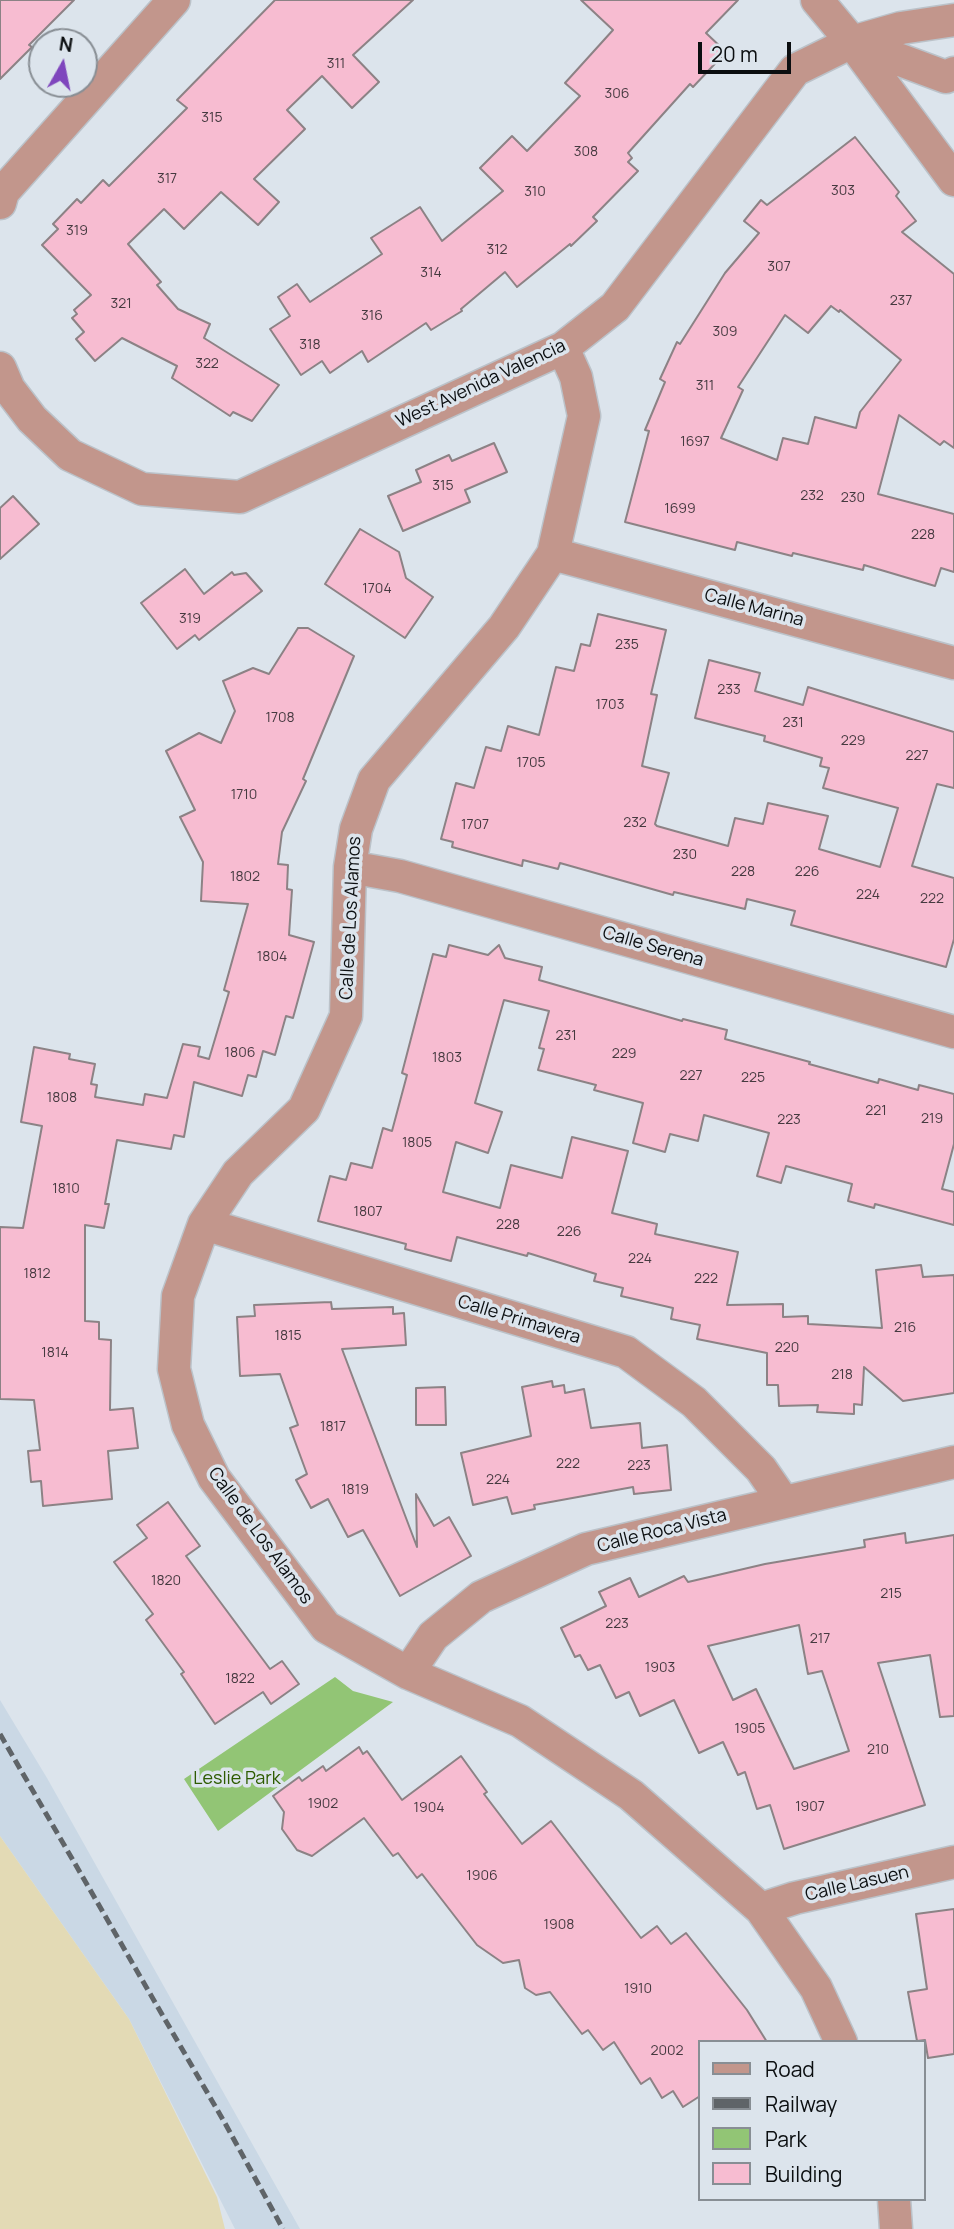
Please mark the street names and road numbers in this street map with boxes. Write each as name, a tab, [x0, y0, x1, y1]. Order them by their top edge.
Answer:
street label: West Avenida Valencia	[393, 335, 569, 433]
street label: Calle Marina	[702, 584, 806, 632]
street label: Calle de Los Alamos	[336, 836, 366, 1000]
street label: Calle Serena	[600, 922, 706, 972]
street label: Calle Primavera	[455, 1291, 583, 1349]
street label: Calle de Los Alamos	[203, 1463, 317, 1609]
street label: Calle Roca Vista	[595, 1505, 729, 1557]
street label: Calle Lasuen	[803, 1862, 911, 1906]

